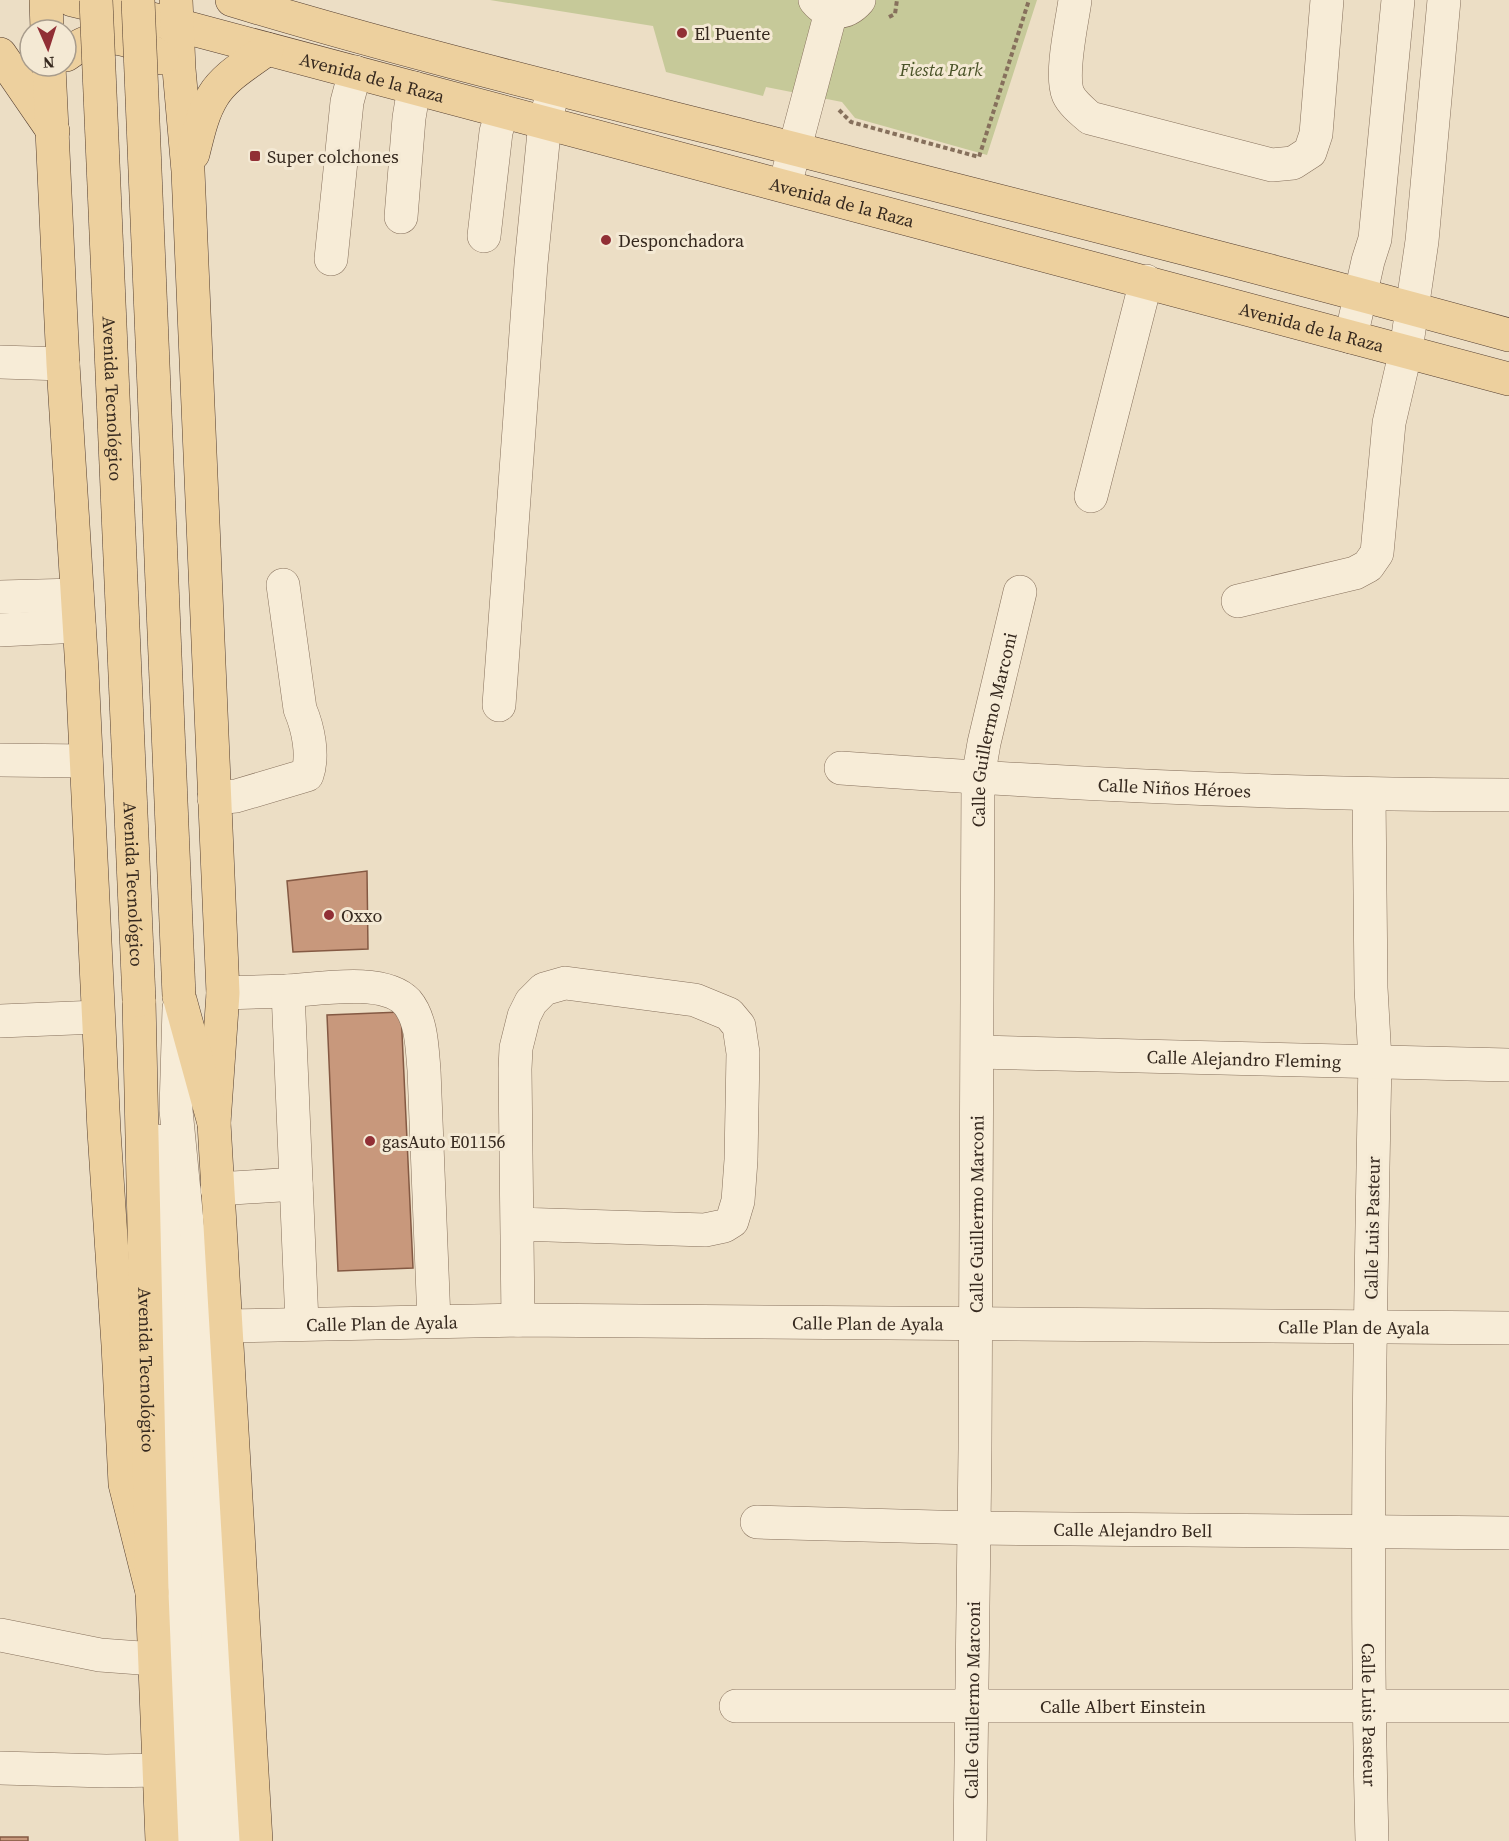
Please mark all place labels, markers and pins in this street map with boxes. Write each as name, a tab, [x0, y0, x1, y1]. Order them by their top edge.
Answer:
place label: El Puente	[694, 21, 770, 46]
marker: El Puente	[675, 26, 689, 40]
place label: Super colchones	[267, 144, 399, 169]
marker: Super colchones	[248, 149, 262, 163]
place label: Desponchadora	[618, 228, 745, 253]
marker: Desponchadora	[599, 233, 613, 247]
place label: Oxxo	[341, 903, 382, 928]
marker: Oxxo	[322, 908, 336, 922]
place label: gasAuto E01156	[382, 1129, 506, 1154]
marker: gasAuto E01156	[363, 1134, 377, 1148]

